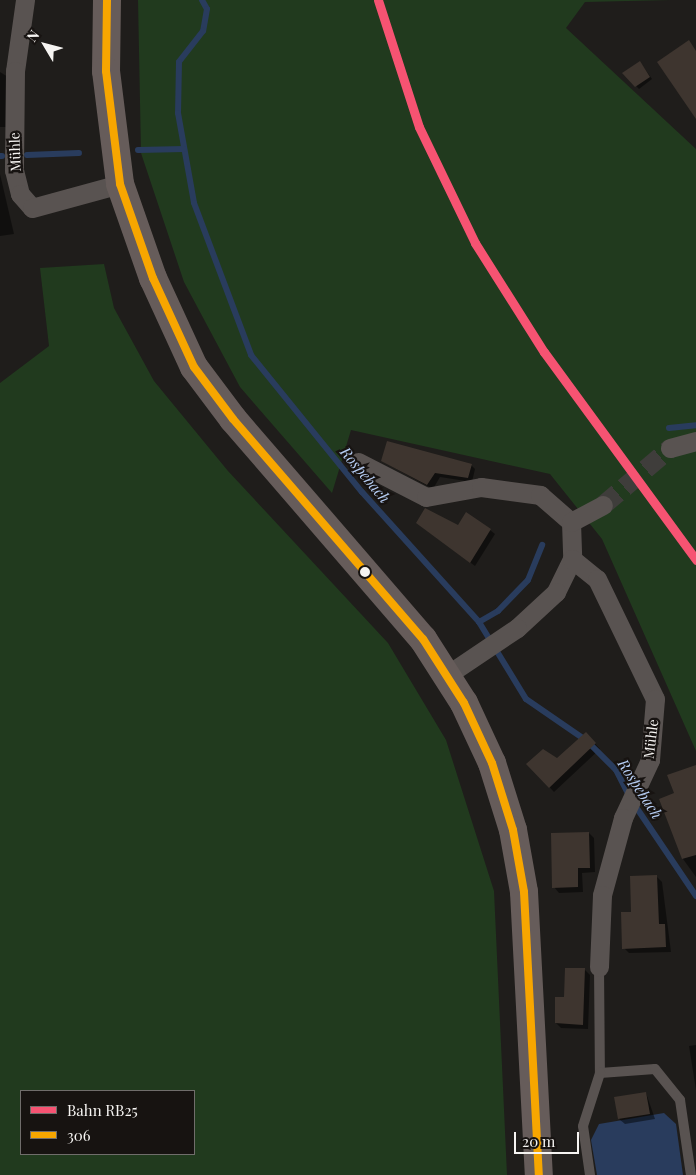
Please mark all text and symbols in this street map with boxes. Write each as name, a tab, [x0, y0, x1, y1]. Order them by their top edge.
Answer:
north arrow	[20, 20, 70, 70]
text: N	[22, 26, 43, 45]
street label: Mühle	[6, 132, 24, 172]
water label: Rospebach	[336, 443, 394, 507]
unlabelled marker	[360, 567, 370, 577]
street label: Mühle	[640, 718, 662, 760]
water label: Rospebach	[614, 756, 666, 822]
legend	[20, 1090, 195, 1155]
text: Bahn RB25	[67, 1100, 138, 1120]
scale bar	[516, 1122, 581, 1154]
text: 306	[67, 1125, 91, 1145]
text: 20 m	[522, 1131, 555, 1151]

